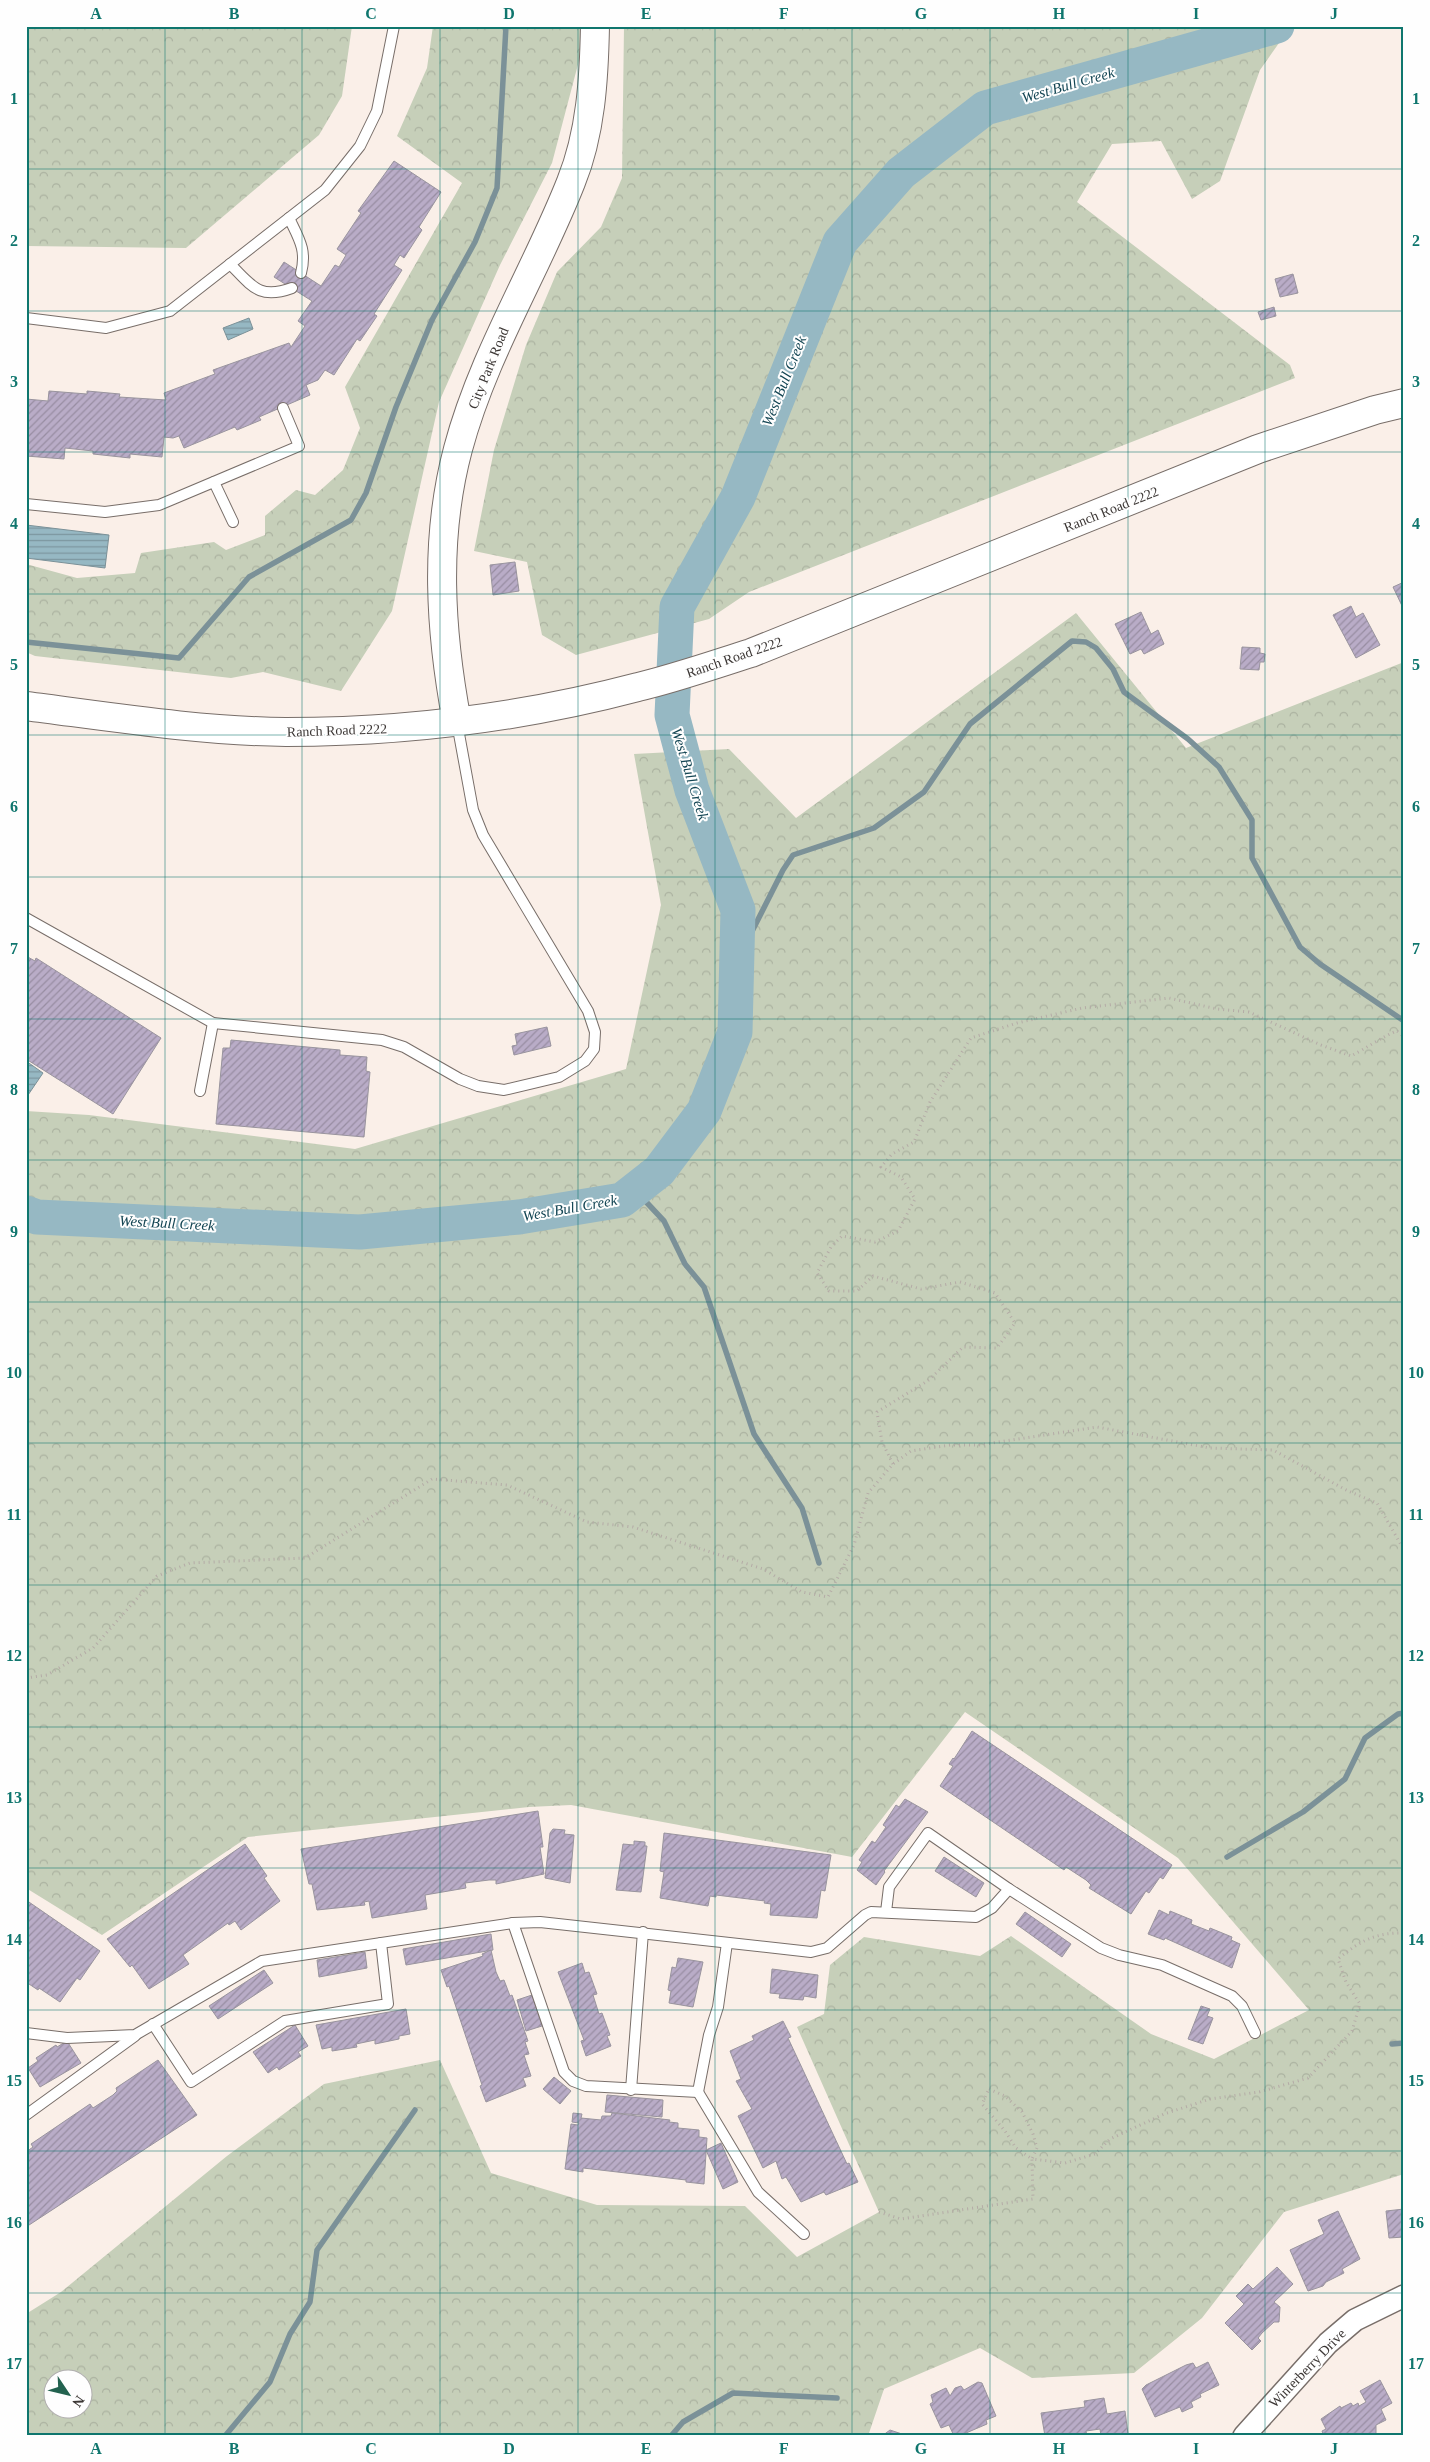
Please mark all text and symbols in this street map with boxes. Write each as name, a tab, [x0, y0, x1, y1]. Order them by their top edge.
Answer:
text: A	[90, 5, 102, 22]
text: B	[229, 5, 240, 22]
text: C	[365, 5, 377, 22]
text: D	[503, 5, 515, 22]
text: E	[641, 5, 651, 22]
text: F	[779, 5, 789, 22]
text: G	[915, 5, 928, 22]
text: H	[1053, 5, 1066, 22]
text: I	[1193, 5, 1199, 22]
text: J	[1330, 5, 1338, 22]
water label: West Bull Creek	[1020, 64, 1116, 106]
text: 1	[10, 90, 18, 107]
text: 1	[1412, 90, 1420, 107]
text: 2	[10, 232, 18, 249]
text: 2	[1412, 232, 1420, 249]
street label: City Park Road	[465, 325, 512, 411]
water label: West Bull Creek	[759, 333, 809, 428]
text: 3	[10, 373, 18, 390]
text: 3	[1412, 373, 1420, 390]
street label: Ranch Road 2222	[1062, 484, 1161, 535]
text: 4	[10, 515, 18, 532]
text: 4	[1412, 515, 1420, 532]
street label: Ranch Road 2222	[684, 634, 784, 681]
text: 5	[10, 656, 18, 673]
text: 5	[1412, 656, 1420, 673]
street label: Ranch Road 2222	[287, 721, 387, 740]
water label: West Bull Creek	[668, 726, 712, 822]
text: 6	[10, 798, 18, 815]
text: 6	[1412, 798, 1420, 815]
text: 7	[10, 940, 18, 957]
text: 7	[1412, 940, 1420, 957]
text: 8	[10, 1081, 18, 1098]
text: 8	[1412, 1081, 1420, 1098]
water label: West Bull Creek	[522, 1192, 619, 1224]
water label: West Bull Creek	[119, 1213, 215, 1234]
text: 9	[10, 1223, 18, 1240]
text: 9	[1412, 1223, 1420, 1240]
text: 10	[6, 1364, 22, 1381]
text: 10	[1408, 1364, 1424, 1381]
text: 11	[6, 1506, 22, 1523]
text: 11	[1408, 1506, 1424, 1523]
text: 12	[6, 1647, 22, 1664]
text: 12	[1408, 1647, 1424, 1664]
text: 13	[6, 1789, 22, 1806]
text: 13	[1408, 1789, 1424, 1806]
text: 14	[6, 1931, 22, 1948]
text: 14	[1408, 1931, 1424, 1948]
text: 15	[6, 2072, 22, 2089]
text: 15	[1408, 2072, 1424, 2089]
text: 16	[6, 2214, 22, 2231]
text: 16	[1408, 2214, 1424, 2231]
street label: Winterberry Drive	[1266, 2326, 1349, 2411]
text: 17	[6, 2355, 22, 2372]
text: 17	[1408, 2355, 1424, 2372]
north arrow	[42, 2370, 92, 2420]
text: N	[69, 2393, 87, 2410]
text: A	[90, 2440, 102, 2457]
text: B	[229, 2440, 240, 2457]
text: C	[365, 2440, 377, 2457]
text: D	[503, 2440, 515, 2457]
text: E	[641, 2440, 651, 2457]
text: F	[779, 2440, 789, 2457]
text: G	[915, 2440, 928, 2457]
text: H	[1053, 2440, 1066, 2457]
text: I	[1193, 2440, 1199, 2457]
text: J	[1330, 2440, 1338, 2457]

